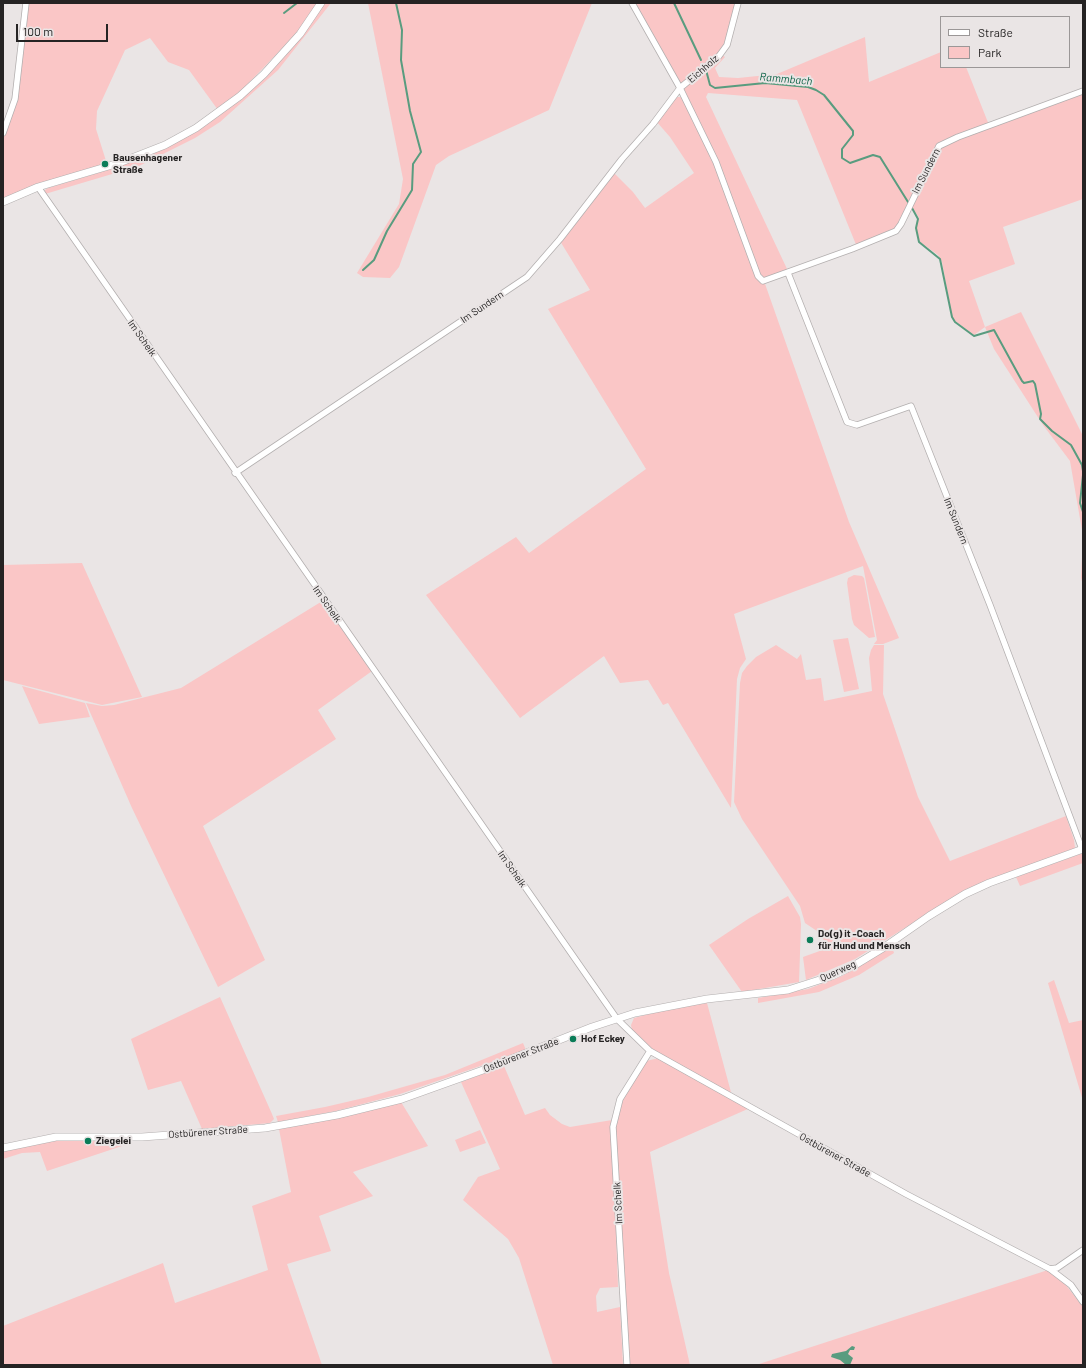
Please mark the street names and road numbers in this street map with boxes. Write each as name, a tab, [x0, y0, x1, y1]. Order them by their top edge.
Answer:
street label: Eichholz	[685, 52, 721, 86]
street label: Im Sundern	[909, 146, 943, 196]
street label: Im Sundern	[458, 288, 506, 326]
street label: Im Schelk	[125, 317, 159, 359]
street label: Im Sundern	[941, 496, 971, 546]
street label: Im Schelk	[310, 583, 344, 625]
street label: Im Schelk	[495, 848, 529, 890]
street label: Querweg	[818, 958, 858, 984]
street label: Ostbürener Straße	[482, 1035, 560, 1075]
street label: Ostbürener Straße	[168, 1123, 248, 1141]
street label: Ostbürener Straße	[797, 1130, 873, 1180]
street label: Im Schelk	[611, 1182, 625, 1224]

